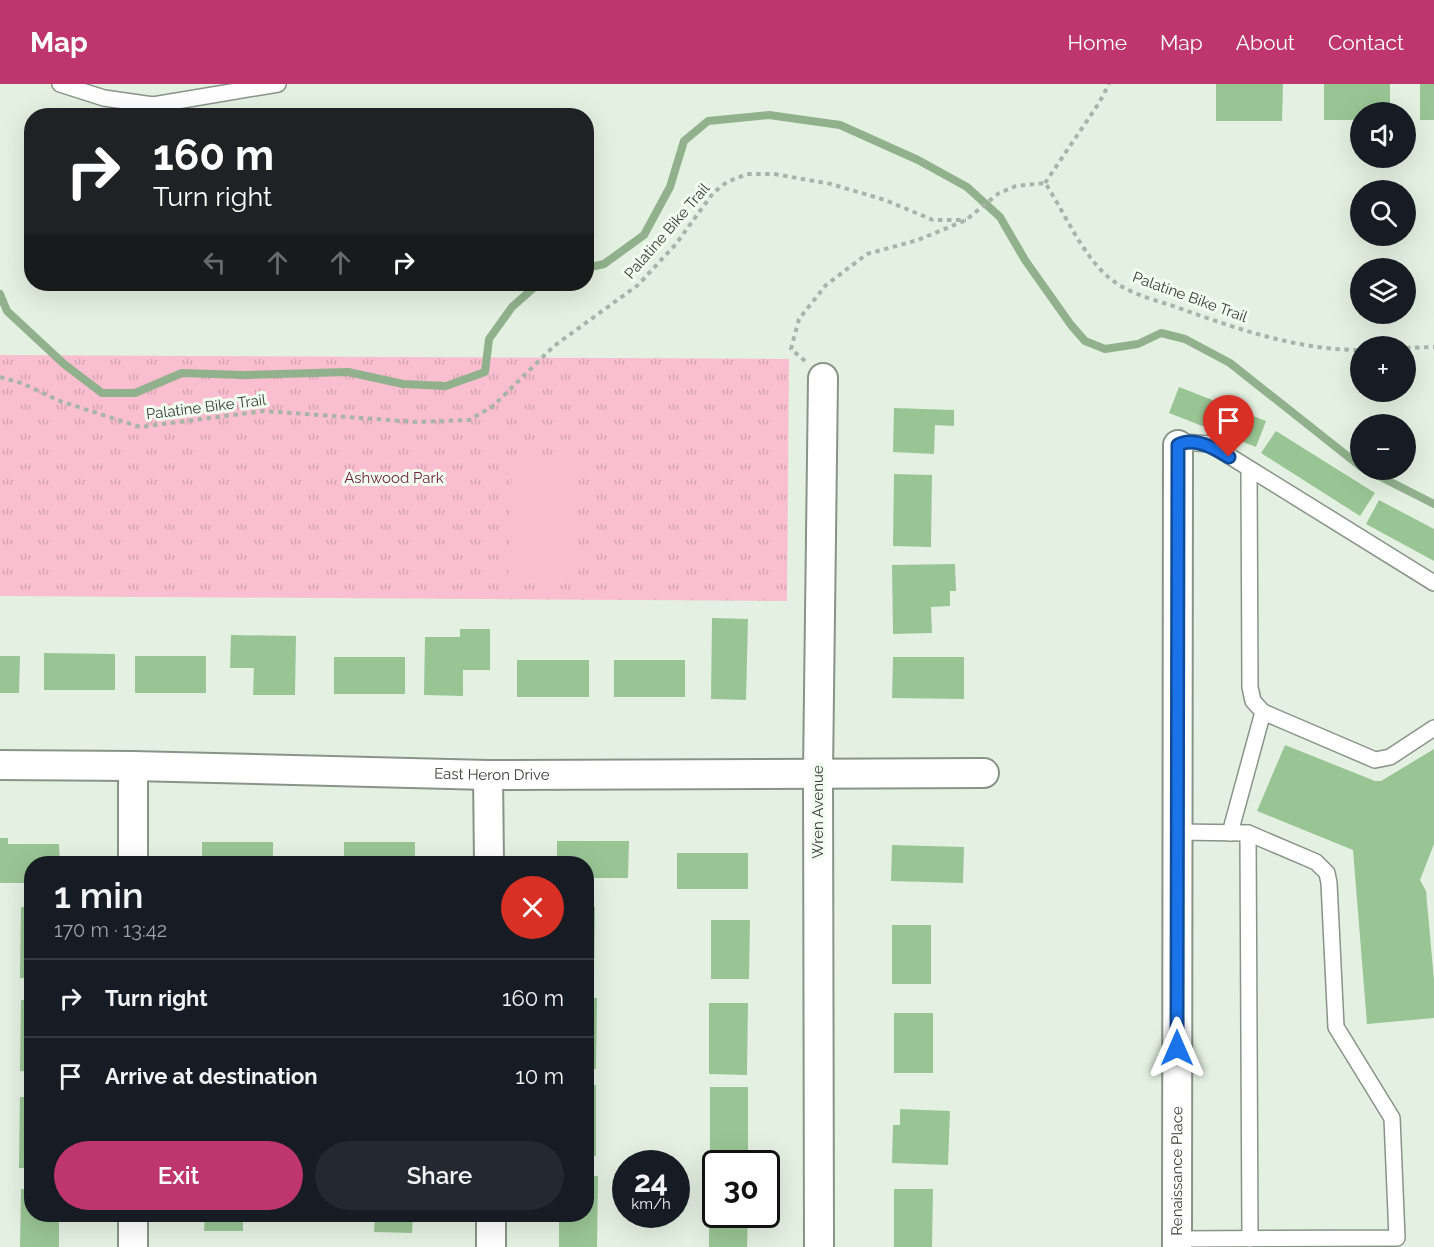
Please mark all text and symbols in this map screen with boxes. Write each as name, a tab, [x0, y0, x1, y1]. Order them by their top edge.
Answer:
text: Map	[30, 26, 88, 59]
text: Home	[1068, 30, 1127, 55]
text: Map	[1160, 30, 1203, 55]
text: About	[1236, 30, 1295, 55]
text: Contact	[1328, 30, 1404, 55]
map controls	[1350, 102, 1416, 480]
button: sound	[1350, 102, 1416, 168]
text: 160 m	[153, 131, 274, 180]
icon: right	[54, 132, 132, 210]
street label: Palatine Bike Trail	[621, 179, 714, 283]
button: search	[1350, 180, 1416, 246]
text: Turn right	[153, 181, 272, 212]
icon: left	[198, 246, 231, 279]
icon: ahead	[261, 246, 294, 279]
icon: ahead	[324, 246, 357, 279]
icon: right	[387, 246, 420, 279]
button: layers	[1350, 258, 1416, 324]
street label: Palatine Bike Trail	[1130, 268, 1251, 326]
button: +	[1350, 336, 1416, 402]
street label: Palatine Bike Trail	[145, 391, 268, 423]
pin	[1203, 395, 1254, 457]
icon: arrive	[1212, 404, 1245, 437]
button: −	[1350, 414, 1416, 480]
park label: Ashwood Park	[344, 469, 444, 487]
street label: East Heron Drive	[434, 765, 550, 784]
street label: Wren Avenue	[809, 765, 827, 859]
text: 1 min	[54, 874, 143, 916]
button: close	[501, 876, 564, 939]
text: 170 m · 13:42	[54, 918, 167, 942]
icon: right	[54, 982, 87, 1015]
text: Turn right	[105, 985, 208, 1011]
text: 160 m	[502, 985, 564, 1011]
position arrow	[1145, 1016, 1209, 1080]
icon: arrive	[54, 1060, 87, 1093]
text: Arrive at destination	[105, 1063, 318, 1089]
text: 10 m	[515, 1063, 564, 1089]
street label: Renaissance Place	[1168, 1106, 1186, 1236]
button: Exit	[54, 1141, 303, 1210]
button: Share	[315, 1141, 564, 1210]
speed limit sign: 30	[702, 1150, 780, 1228]
text: 24	[634, 1164, 668, 1199]
text: km/h	[631, 1195, 671, 1213]

